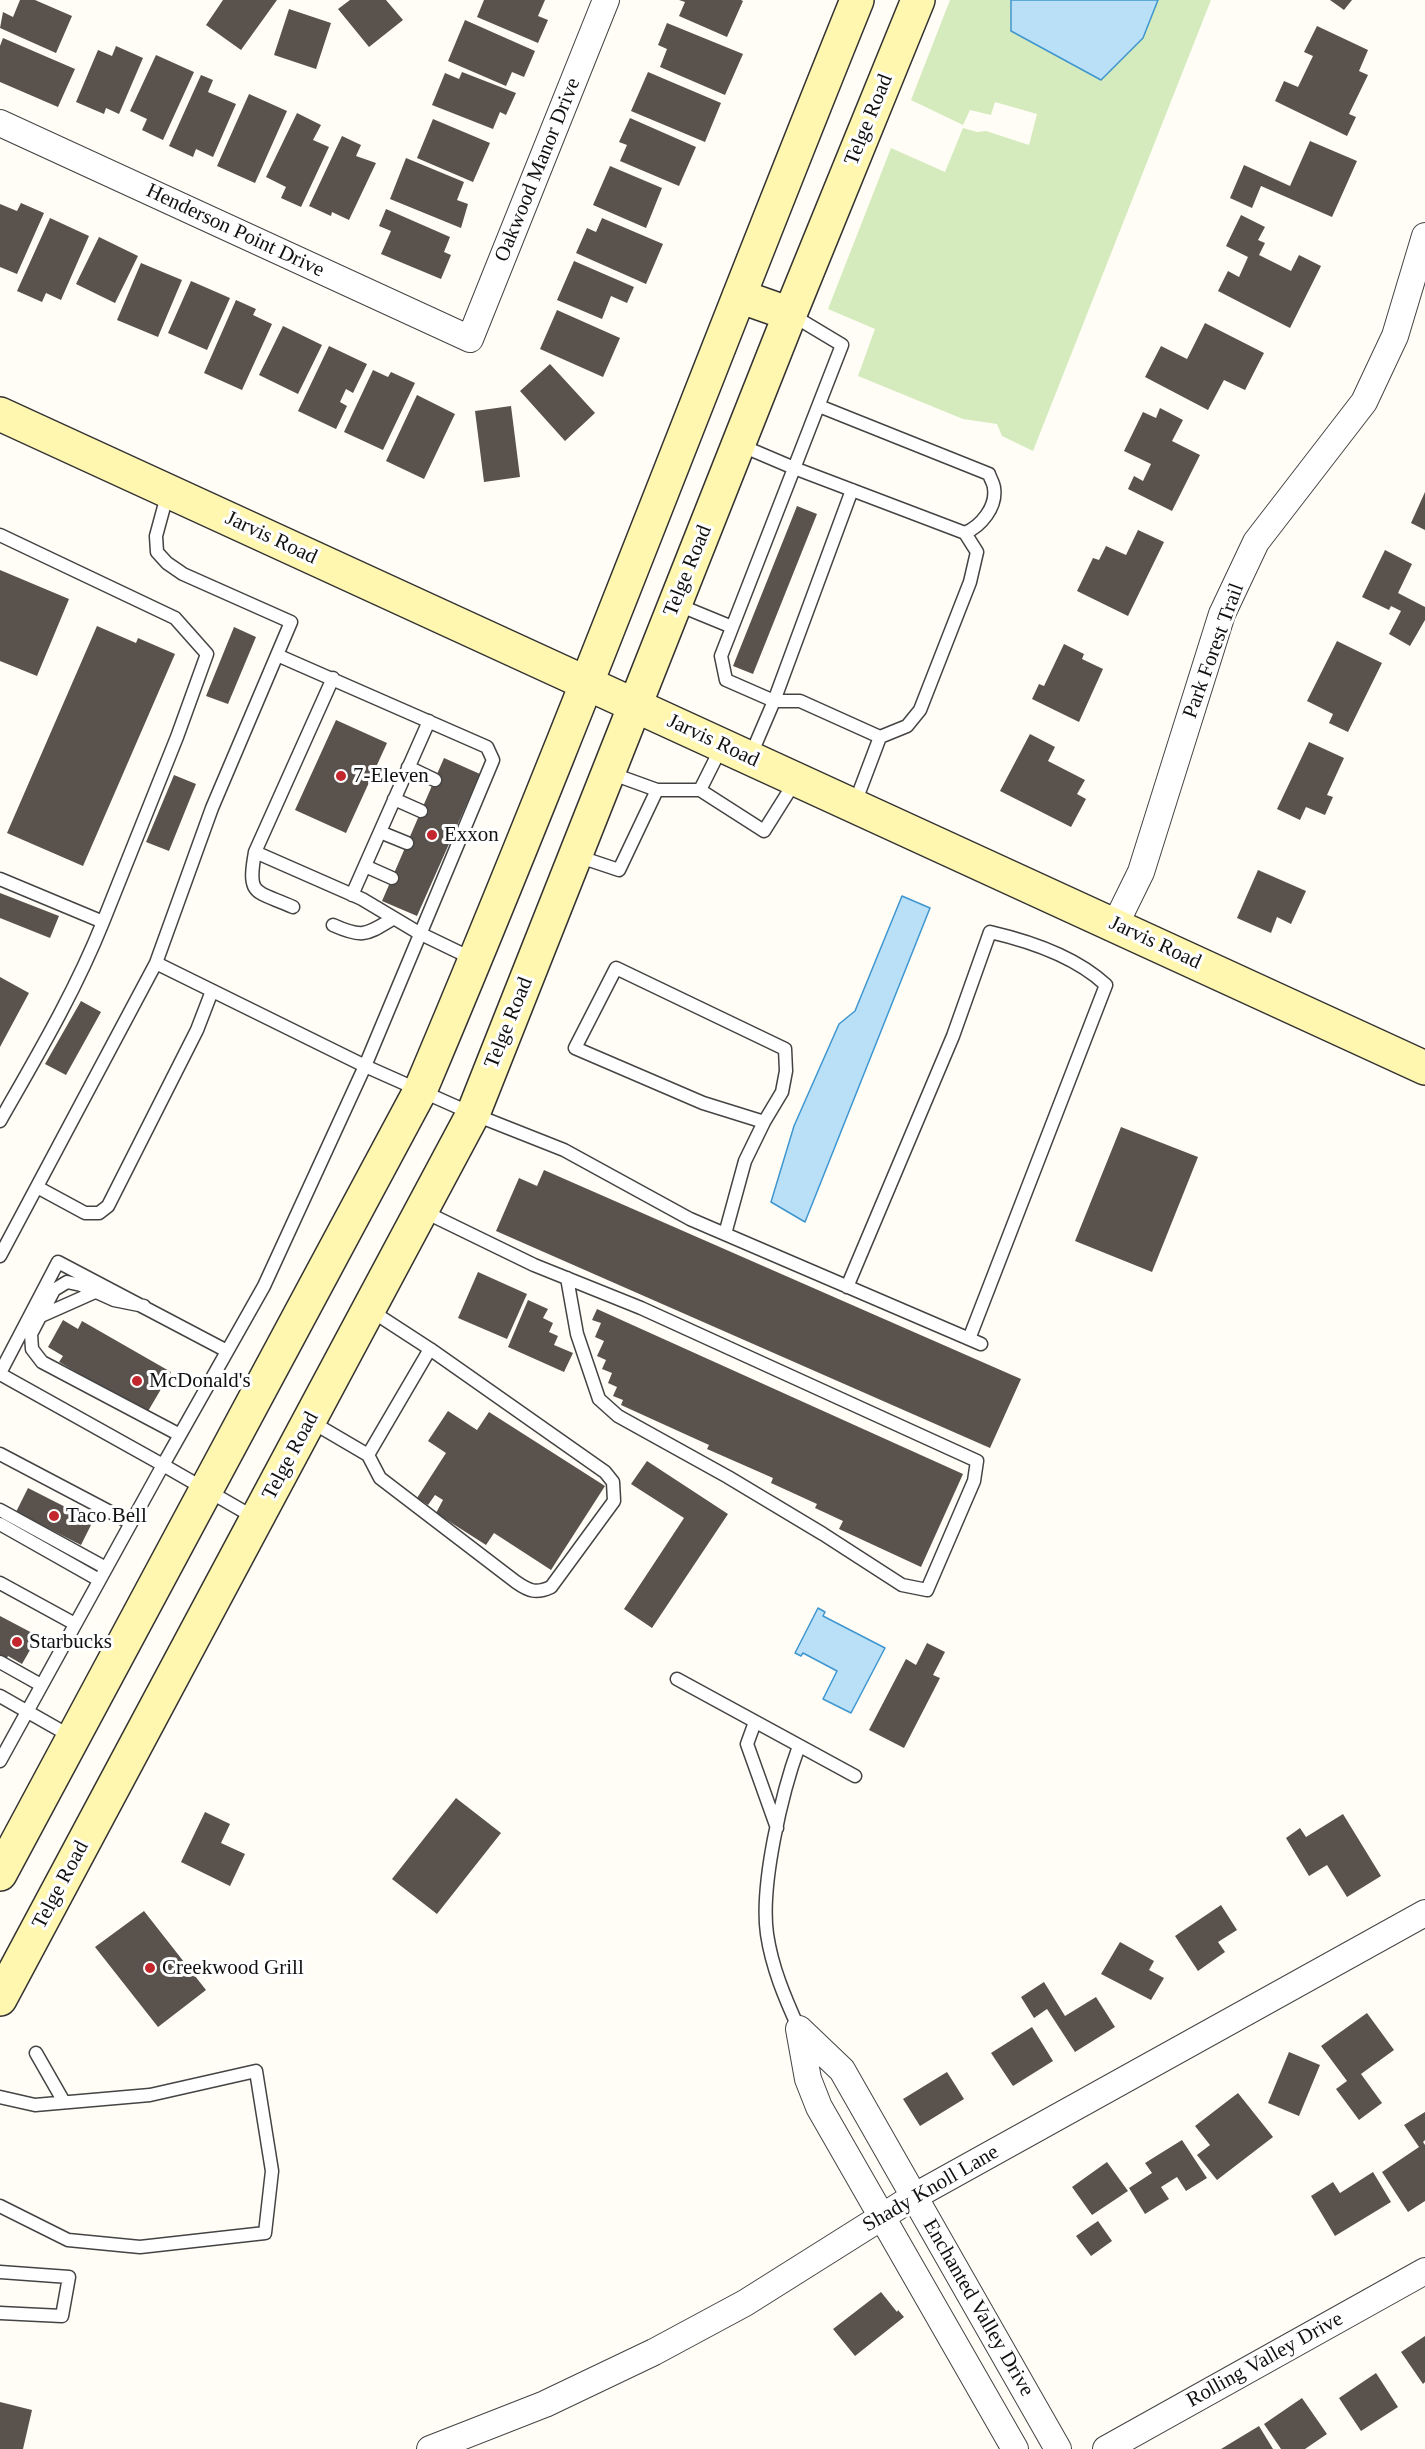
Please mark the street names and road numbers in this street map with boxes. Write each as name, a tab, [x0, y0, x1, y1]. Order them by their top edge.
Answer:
street label: Telge Road	[839, 71, 899, 169]
street label: Oakwood Manor Drive	[490, 74, 586, 266]
street label: Henderson Point Drive	[142, 179, 328, 283]
street label: Jarvis Road	[221, 506, 321, 570]
street label: Telge Road	[658, 522, 718, 620]
street label: Park Forest Trail	[1178, 580, 1250, 722]
street label: Jarvis Road	[663, 709, 763, 773]
street label: Jarvis Road	[1105, 911, 1205, 975]
street label: Telge Road	[479, 974, 539, 1072]
street label: Telge Road	[257, 1408, 325, 1504]
street label: Telge Road	[27, 1837, 95, 1933]
street label: Shady Knoll Lane	[859, 2140, 1003, 2238]
street label: Enchanted Valley Drive	[917, 2215, 1039, 2401]
street label: Rolling Valley Drive	[1182, 2307, 1348, 2413]

